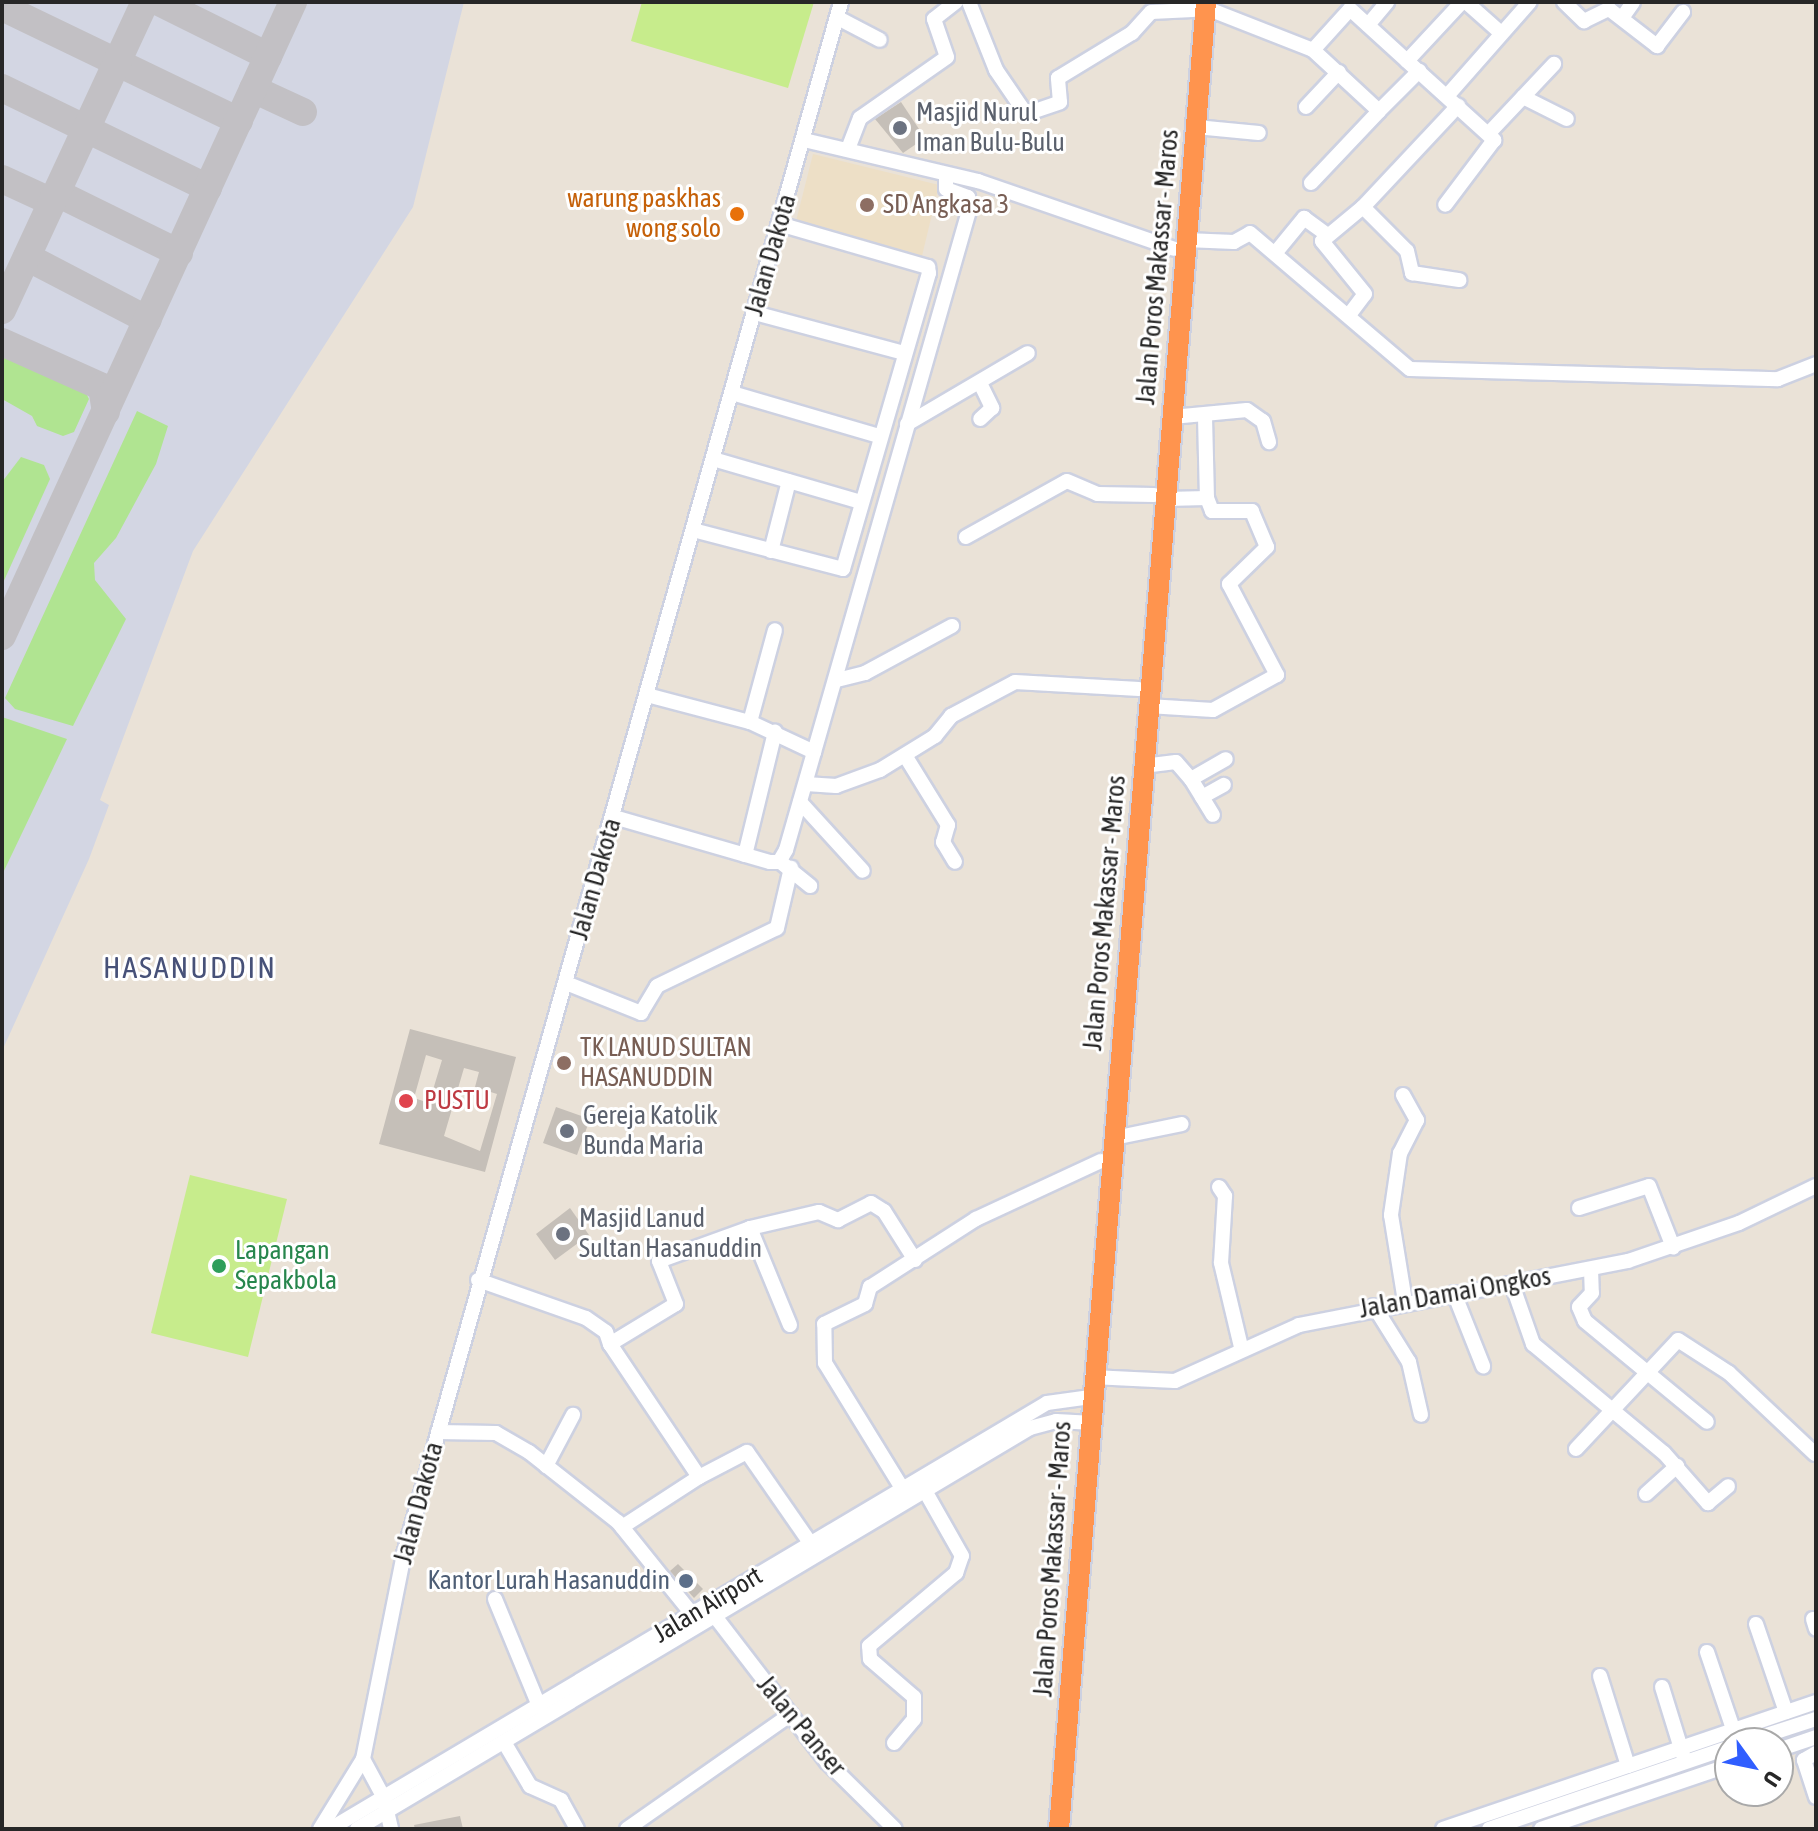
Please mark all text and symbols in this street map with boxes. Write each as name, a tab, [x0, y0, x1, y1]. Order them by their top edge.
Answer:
place label: Masjid Nurul Iman Bulu-Bulu	[916, 97, 1065, 158]
marker: Masjid Nurul Iman Bulu-Bulu	[891, 119, 909, 137]
street label: Jalan Poros Makassar - Maros	[1130, 128, 1186, 406]
place label: warung paskhas wong solo	[567, 183, 721, 244]
place label: SD Angkasa 3	[883, 189, 1009, 221]
street label: Jalan Dakota	[739, 191, 803, 319]
marker: SD Angkasa 3	[858, 196, 876, 214]
marker: warung paskhas wong solo	[728, 205, 746, 223]
street label: Jalan Poros Makassar - Maros	[1077, 774, 1133, 1052]
street label: Jalan Dakota	[564, 815, 628, 943]
district label: HASANUDDIN	[103, 949, 277, 985]
place label: TK LANUD SULTAN HASANUDDIN	[580, 1032, 752, 1094]
marker: TK LANUD SULTAN HASANUDDIN	[555, 1054, 573, 1072]
place label: PUSTU	[424, 1085, 490, 1117]
marker: PUSTU	[395, 1090, 417, 1112]
place label: Gereja Katolik Bunda Maria	[583, 1100, 718, 1162]
marker: Gereja Katolik Bunda Maria	[558, 1122, 576, 1140]
place label: Masjid Lanud Sultan Hasanuddin	[579, 1203, 762, 1264]
marker: Masjid Lanud Sultan Hasanuddin	[554, 1225, 572, 1243]
place label: Lapangan Sepakbola	[235, 1235, 337, 1296]
marker: Lapangan Sepakbola	[210, 1257, 228, 1275]
street label: Jalan Damai Ongkos	[1357, 1261, 1553, 1325]
street label: Jalan Poros Makassar - Maros	[1028, 1420, 1078, 1698]
street label: Jalan Dakota	[388, 1439, 450, 1567]
street label: Jalan Airport	[648, 1560, 768, 1650]
place label: Kantor Lurah Hasanuddin	[427, 1565, 670, 1597]
marker: Kantor Lurah Hasanuddin	[677, 1572, 695, 1590]
street label: Jalan Panser	[750, 1670, 852, 1782]
north arrow	[1714, 1727, 1794, 1807]
text: U	[1758, 1766, 1787, 1792]

